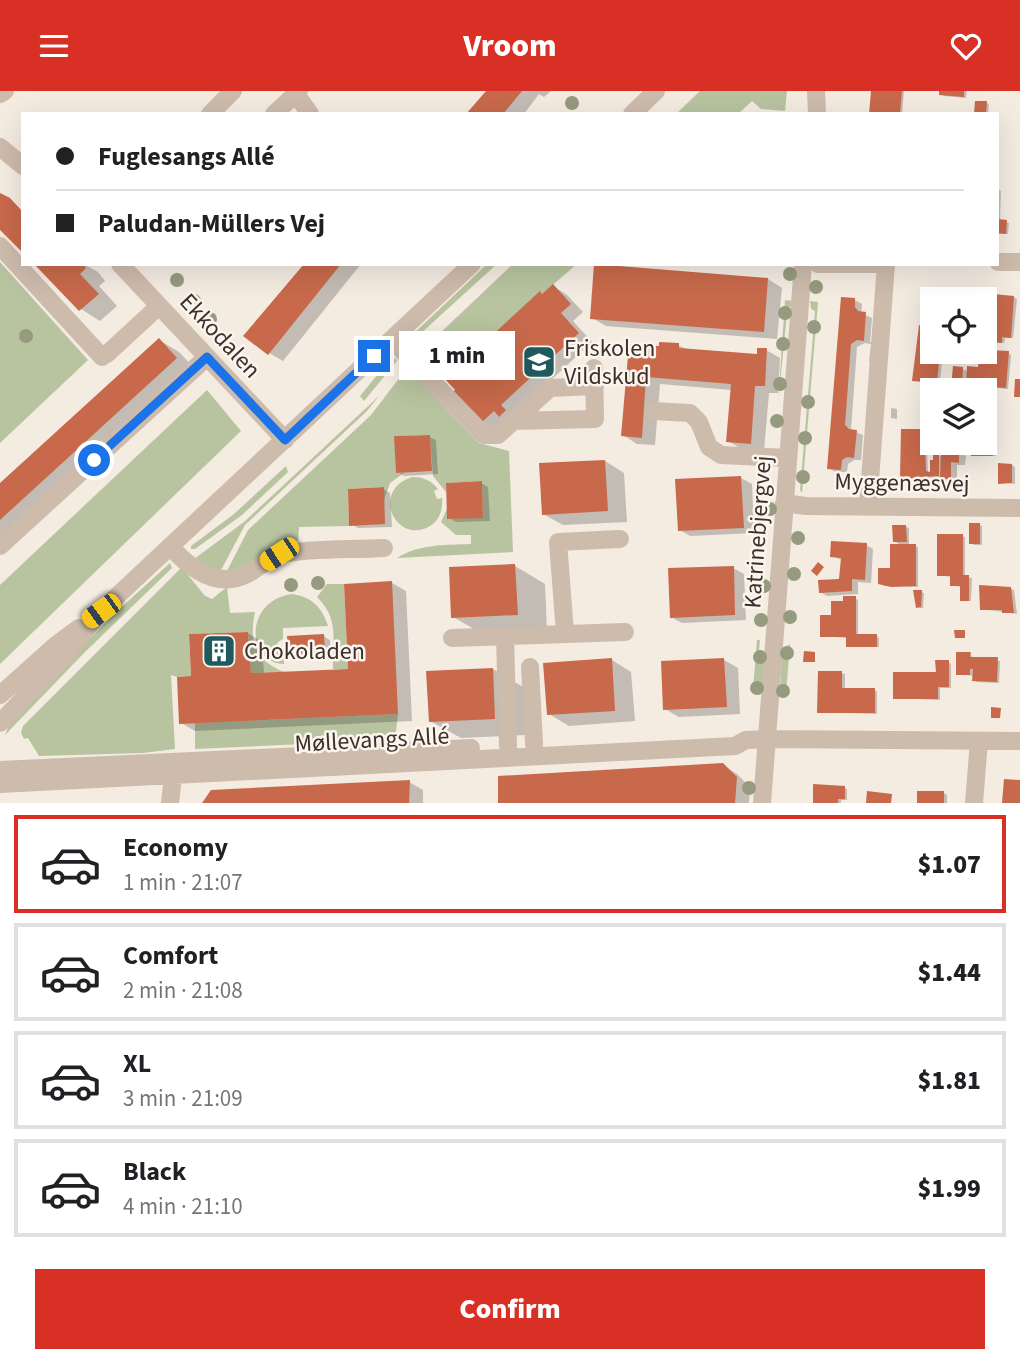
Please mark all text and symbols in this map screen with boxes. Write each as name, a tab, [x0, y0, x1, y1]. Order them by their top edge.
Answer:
text: Vroom	[463, 23, 557, 69]
icon: menu	[35, 27, 73, 65]
icon: heart	[947, 27, 985, 65]
text: Fuglesangs Allé	[98, 138, 275, 175]
text: Paludan-Müllers Vej	[98, 205, 325, 242]
street label: Ekkodalen	[171, 285, 269, 387]
map controls	[920, 287, 997, 455]
button: locate	[920, 287, 997, 364]
callout: 1 min	[398, 331, 514, 381]
place label: Friskolen Vildskud	[564, 331, 655, 394]
text: 1 min	[429, 339, 485, 372]
route end	[358, 340, 390, 372]
school or university icon: Friskolen Vildskud	[520, 343, 558, 381]
button: layers	[920, 378, 997, 455]
route start	[78, 444, 110, 476]
street label: Katrinebjergvej	[735, 454, 781, 610]
street label: Myggenæsvej	[834, 464, 970, 502]
car	[256, 534, 303, 574]
car	[78, 590, 125, 632]
building icon: Chokoladen	[200, 632, 238, 670]
place label: Chokoladen	[244, 634, 365, 669]
street label: Møllevangs Allé	[294, 718, 450, 762]
text: Economy	[123, 829, 228, 866]
icon: car	[39, 833, 102, 896]
text: $1.07	[917, 846, 981, 883]
text: 1 min · 21:07	[123, 866, 243, 899]
text: Comfort	[123, 937, 218, 974]
icon: car	[39, 941, 102, 1004]
text: $1.44	[917, 954, 981, 991]
text: 2 min · 21:08	[123, 974, 243, 1007]
text: XL	[123, 1045, 151, 1082]
icon: car	[39, 1049, 102, 1112]
text: $1.81	[917, 1062, 981, 1099]
text: 3 min · 21:09	[123, 1082, 243, 1115]
text: Black	[123, 1153, 186, 1190]
icon: car	[39, 1157, 102, 1220]
text: $1.99	[917, 1170, 981, 1207]
text: 4 min · 21:10	[123, 1190, 243, 1223]
button: Confirm	[35, 1269, 985, 1349]

